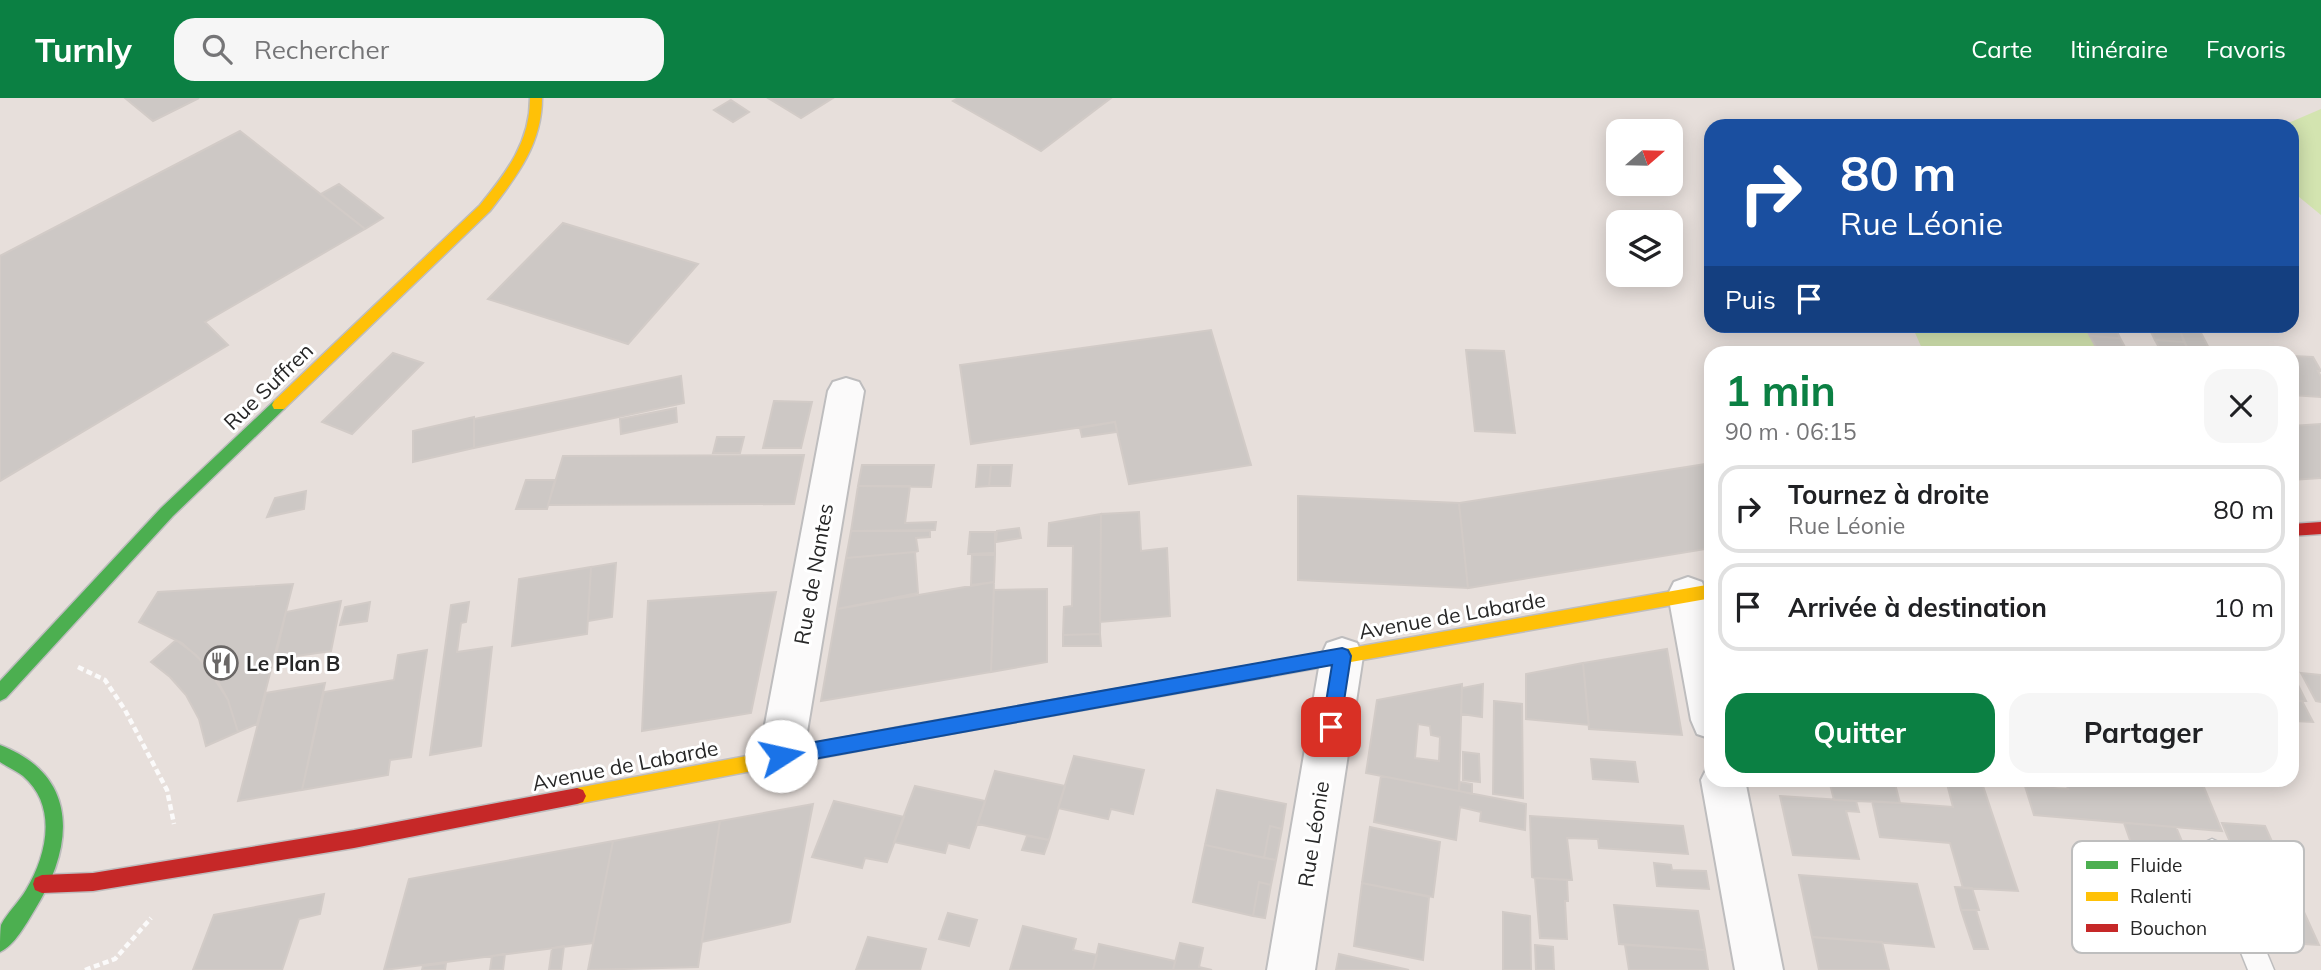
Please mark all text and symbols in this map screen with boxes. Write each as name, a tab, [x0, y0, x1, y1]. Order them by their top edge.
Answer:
search box	[174, 18, 664, 81]
text: Turnly	[35, 29, 132, 70]
icon: search	[198, 30, 236, 68]
text: Rechercher	[254, 33, 389, 66]
text: Carte	[1971, 34, 2032, 64]
text: Itinéraire	[2070, 34, 2168, 64]
text: Favoris	[2206, 34, 2286, 64]
north arrow	[1606, 119, 1684, 196]
map controls	[1606, 119, 1683, 287]
text: 80 m	[1840, 142, 1956, 203]
icon: right	[1725, 147, 1816, 238]
text: Rue Léonie	[1840, 203, 2003, 243]
button: layers	[1606, 210, 1683, 287]
icon: arrive	[1790, 280, 1828, 318]
text: Puis	[1725, 283, 1776, 316]
street label: Rue Suffren	[218, 337, 318, 435]
text: 1 min	[1725, 364, 1836, 417]
button: close	[2204, 369, 2278, 443]
text: 90 m · 06:15	[1725, 417, 1857, 446]
text: Tournez à droite	[1788, 478, 1989, 511]
icon: right	[1729, 490, 1767, 528]
text: 80 m	[2213, 493, 2274, 526]
street label: Rue de Nantes	[788, 501, 838, 647]
text: Rue Léonie	[1788, 511, 1905, 540]
street label: Avenue de Labarde	[1357, 586, 1547, 644]
icon: arrive	[1729, 588, 1767, 626]
text: Arrivée à destination	[1788, 591, 2047, 624]
text: 10 m	[2213, 591, 2274, 624]
restaurant icon: Le Plan B	[202, 644, 240, 682]
place label: Le Plan B	[246, 650, 340, 676]
button: Quitter	[1725, 693, 1995, 773]
button: Partager	[2009, 693, 2278, 773]
pin	[1301, 697, 1361, 757]
icon: arrive	[1312, 708, 1350, 746]
position arrow	[744, 719, 818, 793]
street label: Avenue de Labarde	[530, 734, 720, 796]
street label: Rue Léonie	[1292, 779, 1334, 889]
legend	[2072, 841, 2304, 953]
text: Fluide	[2130, 853, 2182, 877]
text: Ralenti	[2130, 884, 2192, 908]
text: Bouchon	[2130, 916, 2207, 940]

